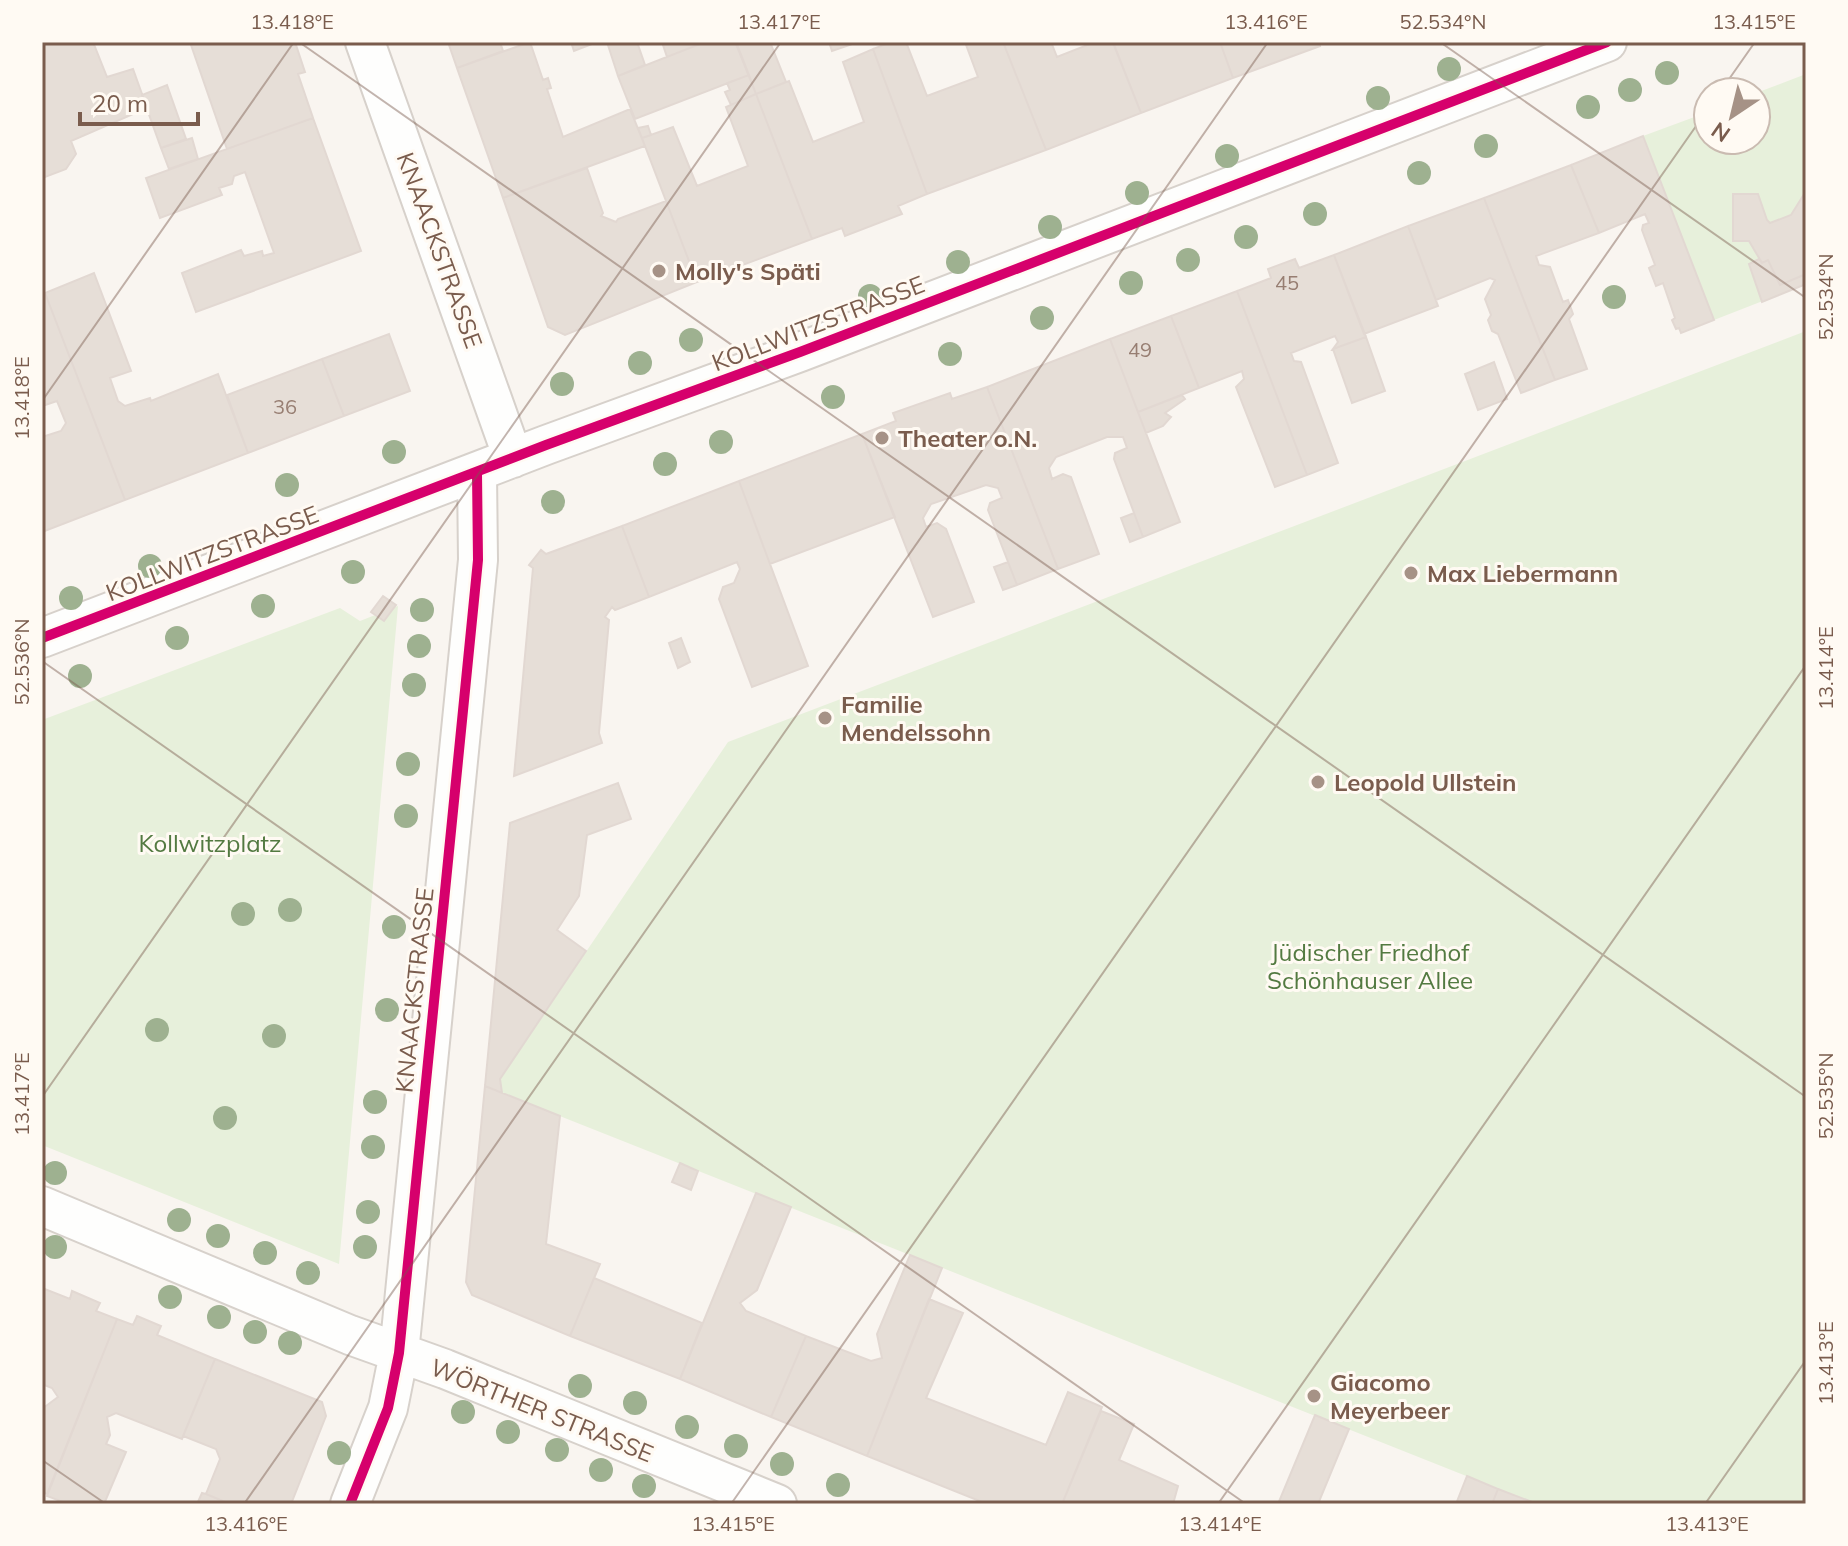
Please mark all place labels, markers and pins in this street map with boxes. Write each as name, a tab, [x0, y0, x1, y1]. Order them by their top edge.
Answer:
place label: Molly's Späti	[675, 256, 821, 286]
marker: Molly's Späti	[650, 262, 668, 280]
place label: Theater o.N.	[898, 423, 1037, 453]
marker: Theater o.N.	[873, 429, 891, 447]
place label: Max Liebermann	[1427, 558, 1618, 588]
marker: Max Liebermann	[1402, 564, 1420, 582]
place label: Familie Mendelssohn	[841, 689, 991, 747]
marker: Familie Mendelssohn	[816, 709, 834, 727]
place label: Leopold Ullstein	[1334, 767, 1517, 797]
marker: Leopold Ullstein	[1309, 773, 1327, 791]
place label: Giacomo Meyerbeer	[1330, 1367, 1450, 1425]
marker: Giacomo Meyerbeer	[1305, 1387, 1323, 1405]

